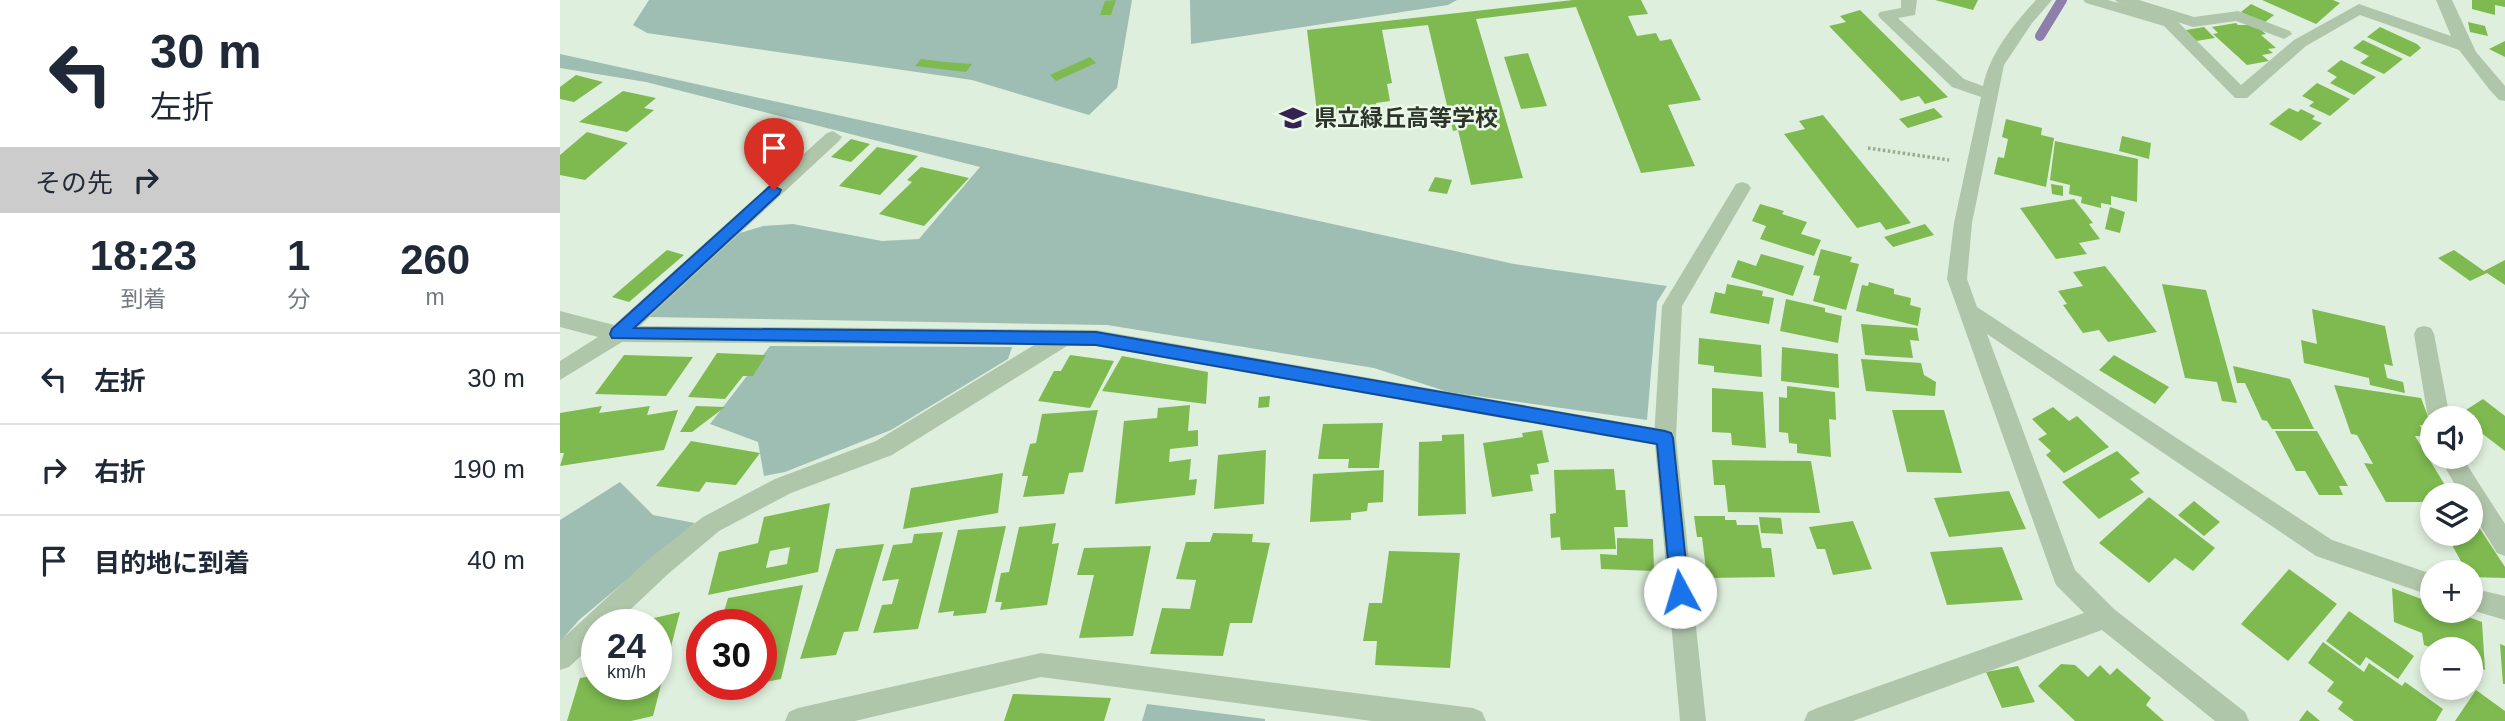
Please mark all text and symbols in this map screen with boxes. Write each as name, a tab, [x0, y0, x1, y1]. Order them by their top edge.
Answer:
text: 30 m	[150, 24, 262, 78]
icon: left	[35, 28, 126, 119]
text: 左折	[150, 89, 214, 125]
school or university icon: 県立緑丘高等学校	[1278, 103, 1308, 133]
place label: 県立緑丘高等学校	[1314, 105, 1498, 131]
pin	[744, 118, 804, 190]
icon: arrive	[755, 129, 793, 167]
icon: right	[127, 161, 165, 199]
text: その先	[35, 168, 113, 198]
text: 18:23	[90, 232, 197, 279]
text: 1	[287, 232, 310, 279]
text: 260	[400, 236, 470, 283]
text: m	[426, 284, 445, 310]
text: 到着	[120, 286, 166, 312]
text: 分	[287, 286, 310, 312]
icon: left	[35, 360, 73, 398]
text: 30 m	[467, 363, 525, 393]
text: 左折	[94, 366, 146, 396]
map controls	[2420, 406, 2483, 700]
button: sound	[2420, 406, 2483, 469]
icon: right	[35, 451, 73, 489]
text: 190 m	[453, 454, 525, 484]
text: 右折	[94, 457, 146, 487]
button: layers	[2420, 483, 2483, 546]
icon: arrive	[35, 542, 73, 580]
text: 40 m	[467, 545, 525, 575]
text: 目的地に到着	[94, 548, 250, 578]
position arrow	[1643, 555, 1717, 629]
button: +	[2420, 560, 2483, 623]
speed limit sign: 30	[686, 609, 777, 700]
text: 24	[607, 626, 646, 665]
button: −	[2420, 637, 2483, 700]
text: km/h	[607, 662, 646, 682]

